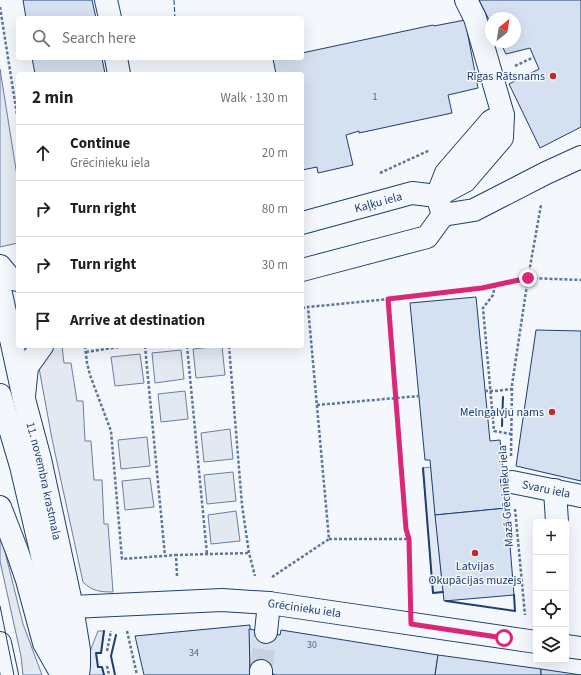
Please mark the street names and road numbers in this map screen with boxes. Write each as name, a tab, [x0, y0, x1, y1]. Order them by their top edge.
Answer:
street label: Kaļķu iela	[352, 188, 404, 217]
street label: 11. novembra krastmala	[22, 420, 66, 542]
street label: Mazā Grēcinieku iela	[494, 445, 518, 547]
street label: Svaru iela	[521, 476, 572, 502]
street label: Grēcinieku iela	[266, 594, 342, 622]

